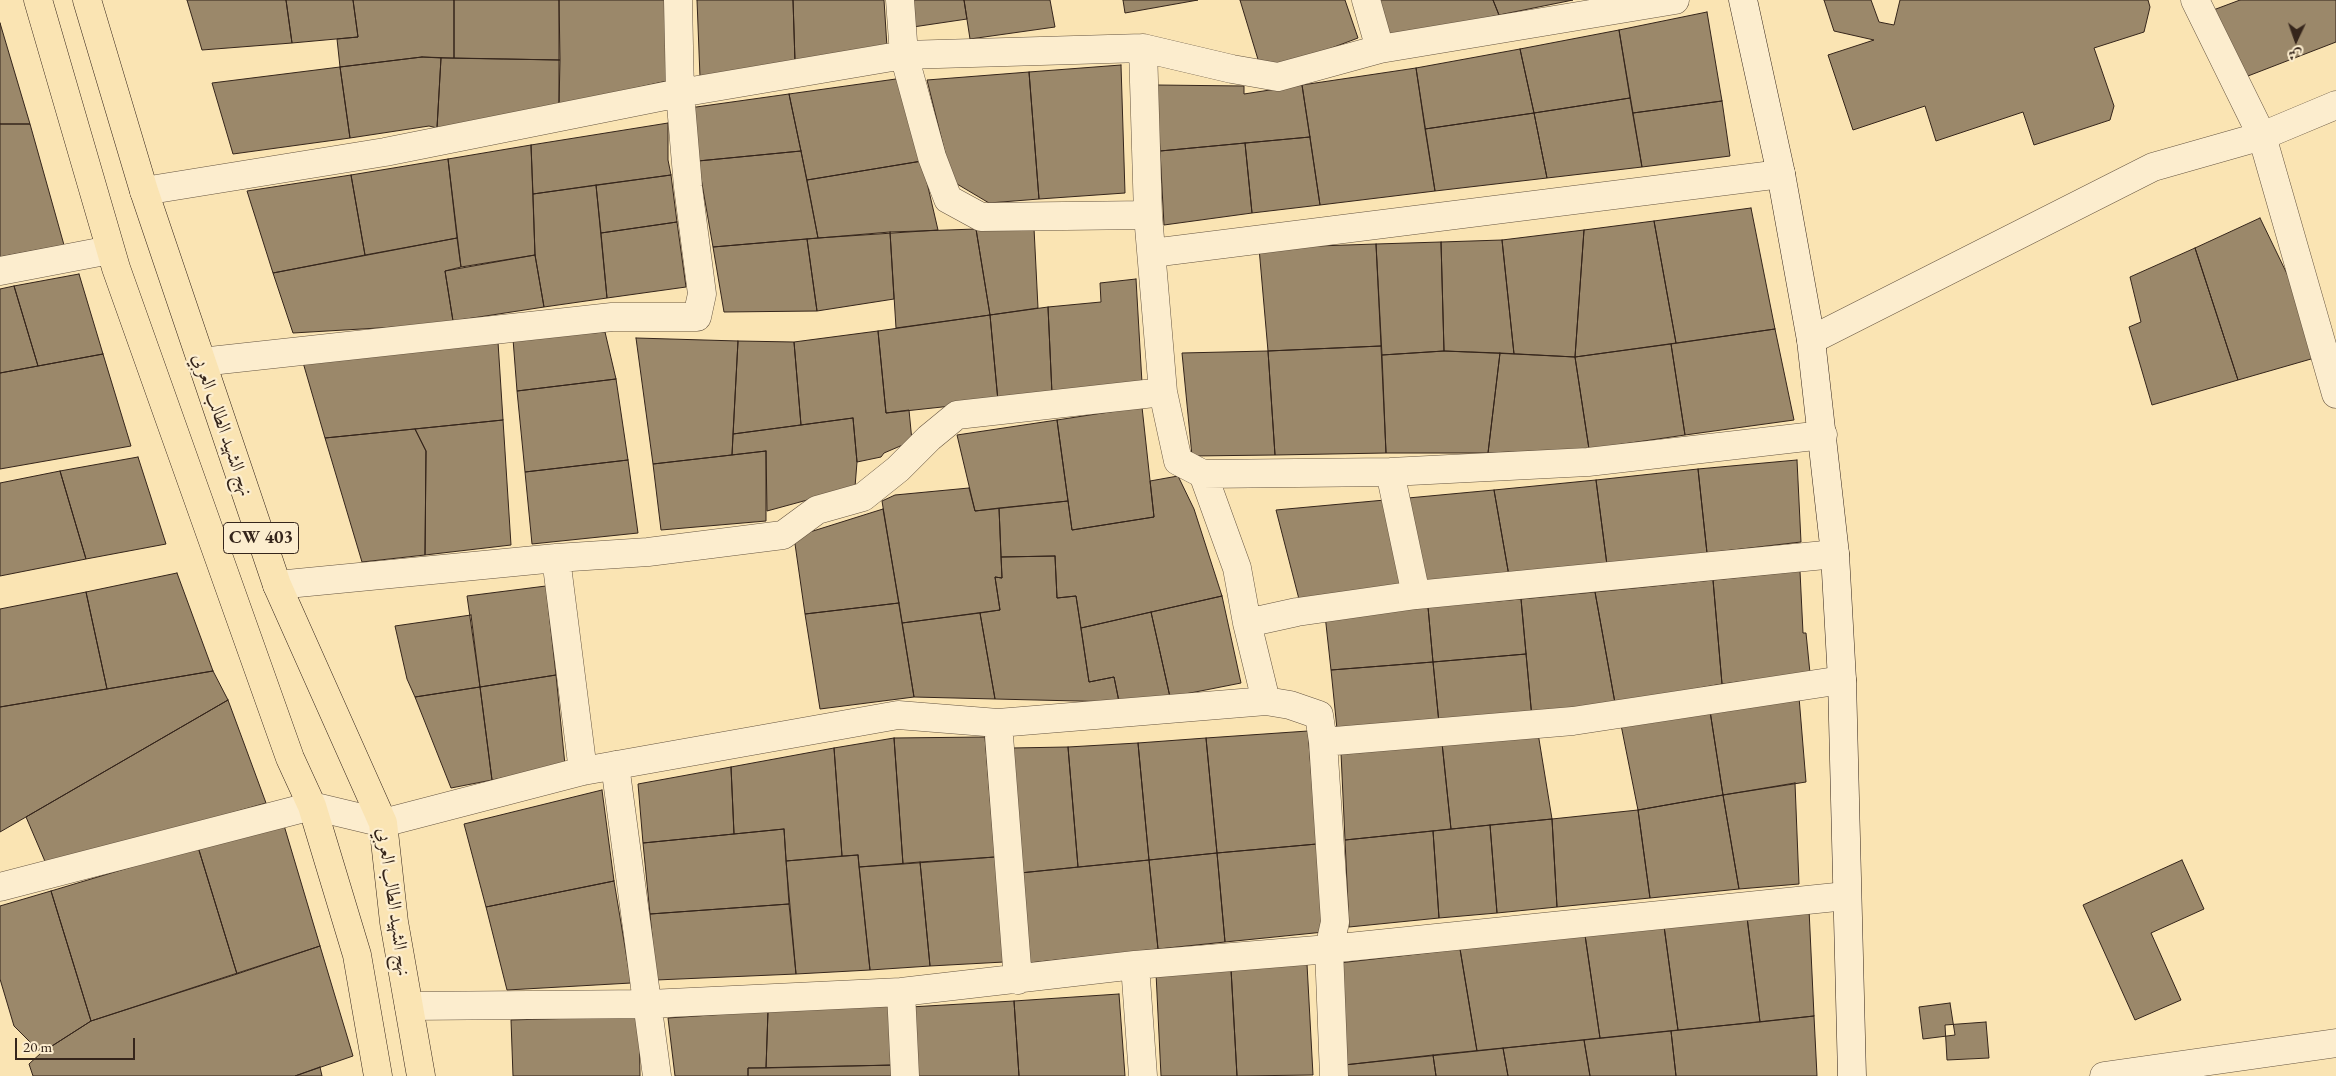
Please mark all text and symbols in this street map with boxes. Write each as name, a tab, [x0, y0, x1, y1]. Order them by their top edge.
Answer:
north arrow	[2271, 15, 2321, 65]
text: ش	[2288, 46, 2303, 64]
street label: نهج الشهيد الطالب العربي	[187, 351, 257, 499]
road number: CW 403	[224, 522, 298, 554]
street label: نهج الشهيد الطالب العربي	[371, 826, 415, 978]
scale bar	[18, 1028, 138, 1060]
text: 20 m	[23, 1037, 52, 1056]

